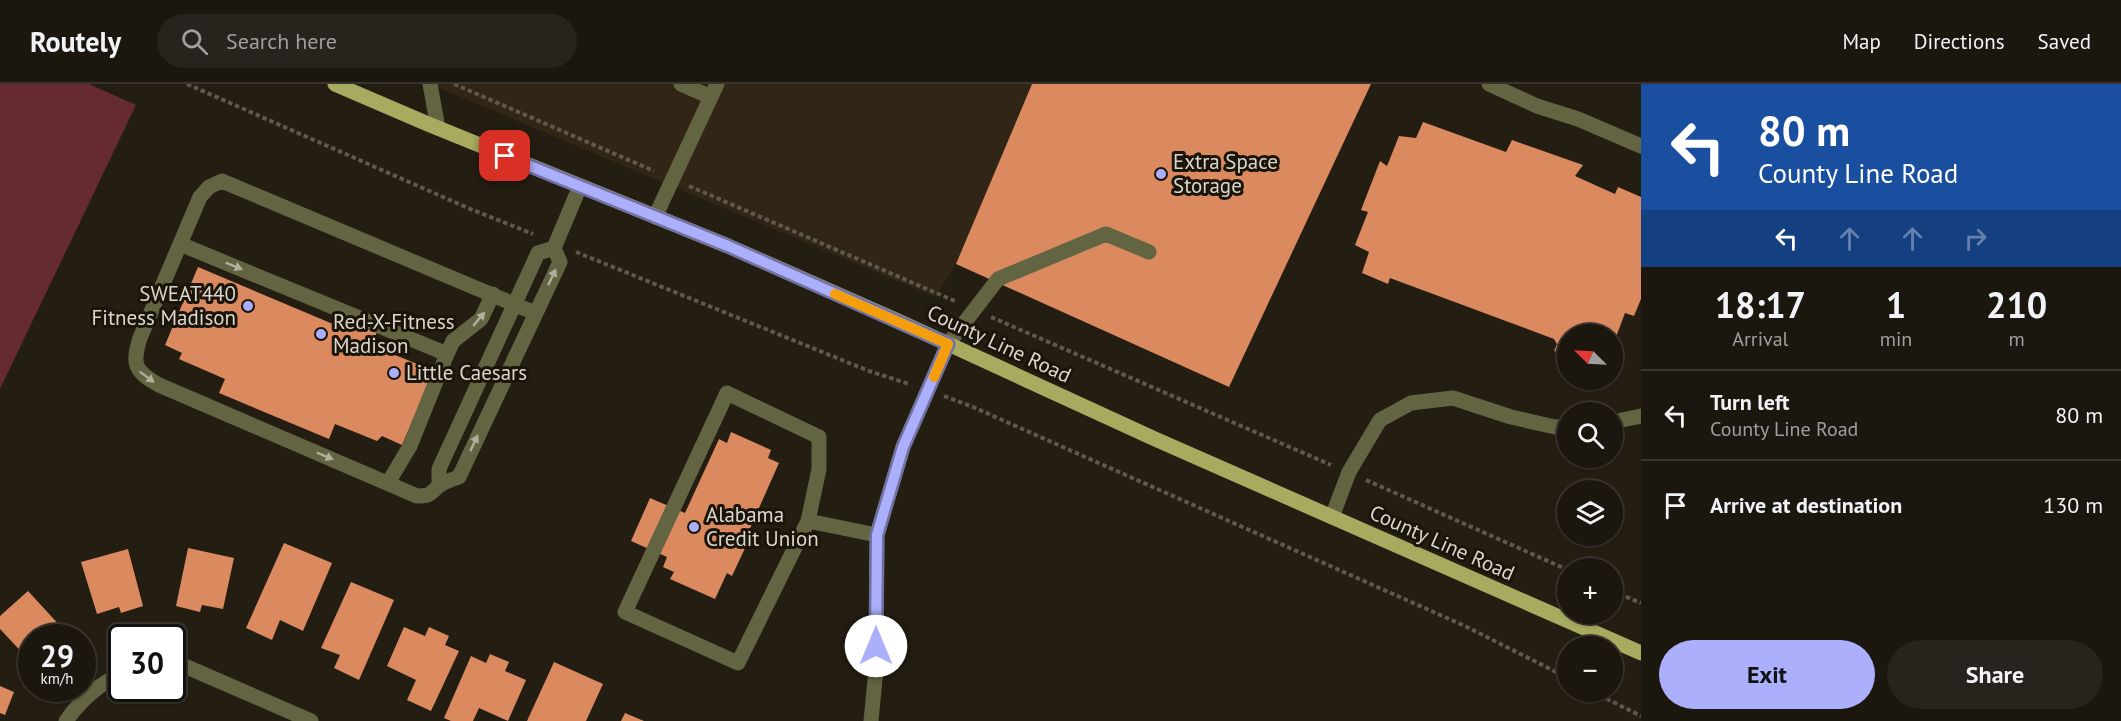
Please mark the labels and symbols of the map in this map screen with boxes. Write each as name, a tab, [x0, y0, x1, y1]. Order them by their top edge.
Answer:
pin	[479, 130, 530, 181]
place label: Extra Space Storage	[1173, 148, 1278, 199]
marker: Extra Space Storage	[1154, 167, 1168, 181]
one-way arrow	[225, 262, 243, 271]
one-way arrow	[547, 269, 557, 286]
place label: SWEAT440 Fitness Madison	[91, 280, 236, 331]
street label: County Line Road	[923, 298, 1076, 389]
marker: SWEAT440 Fitness Madison	[241, 299, 255, 313]
place label: Red-X-Fitness Madison	[333, 308, 455, 359]
one-way arrow	[472, 311, 485, 326]
north arrow	[1557, 324, 1623, 390]
marker: Red-X-Fitness Madison	[314, 327, 328, 341]
place label: Little Caesars	[406, 359, 527, 386]
marker: Little Caesars	[387, 366, 401, 380]
one-way arrow	[139, 371, 155, 383]
one-way arrow	[470, 435, 479, 452]
one-way arrow	[316, 452, 334, 461]
street label: County Line Road	[1366, 499, 1519, 587]
place label: Alabama Credit Union	[706, 501, 819, 552]
marker: Alabama Credit Union	[687, 520, 701, 534]
position arrow	[844, 614, 908, 678]
speed limit sign: 30	[108, 624, 186, 702]

